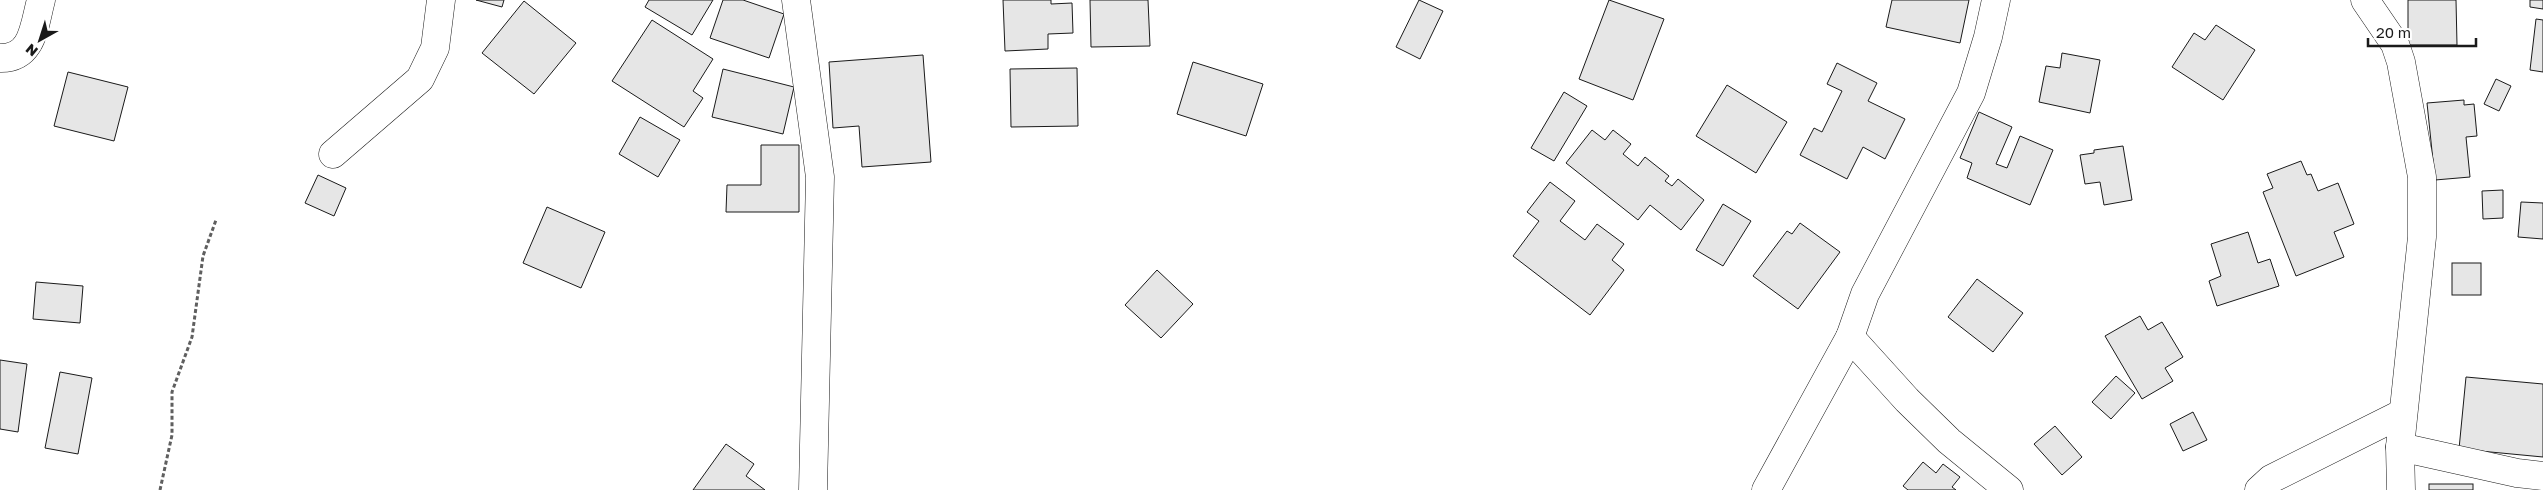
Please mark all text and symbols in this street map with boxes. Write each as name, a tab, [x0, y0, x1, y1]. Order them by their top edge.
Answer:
north arrow	[15, 15, 65, 65]
scale bar	[2368, 15, 2476, 47]
text: 20 m	[2376, 23, 2411, 41]
text: N	[22, 41, 41, 60]

